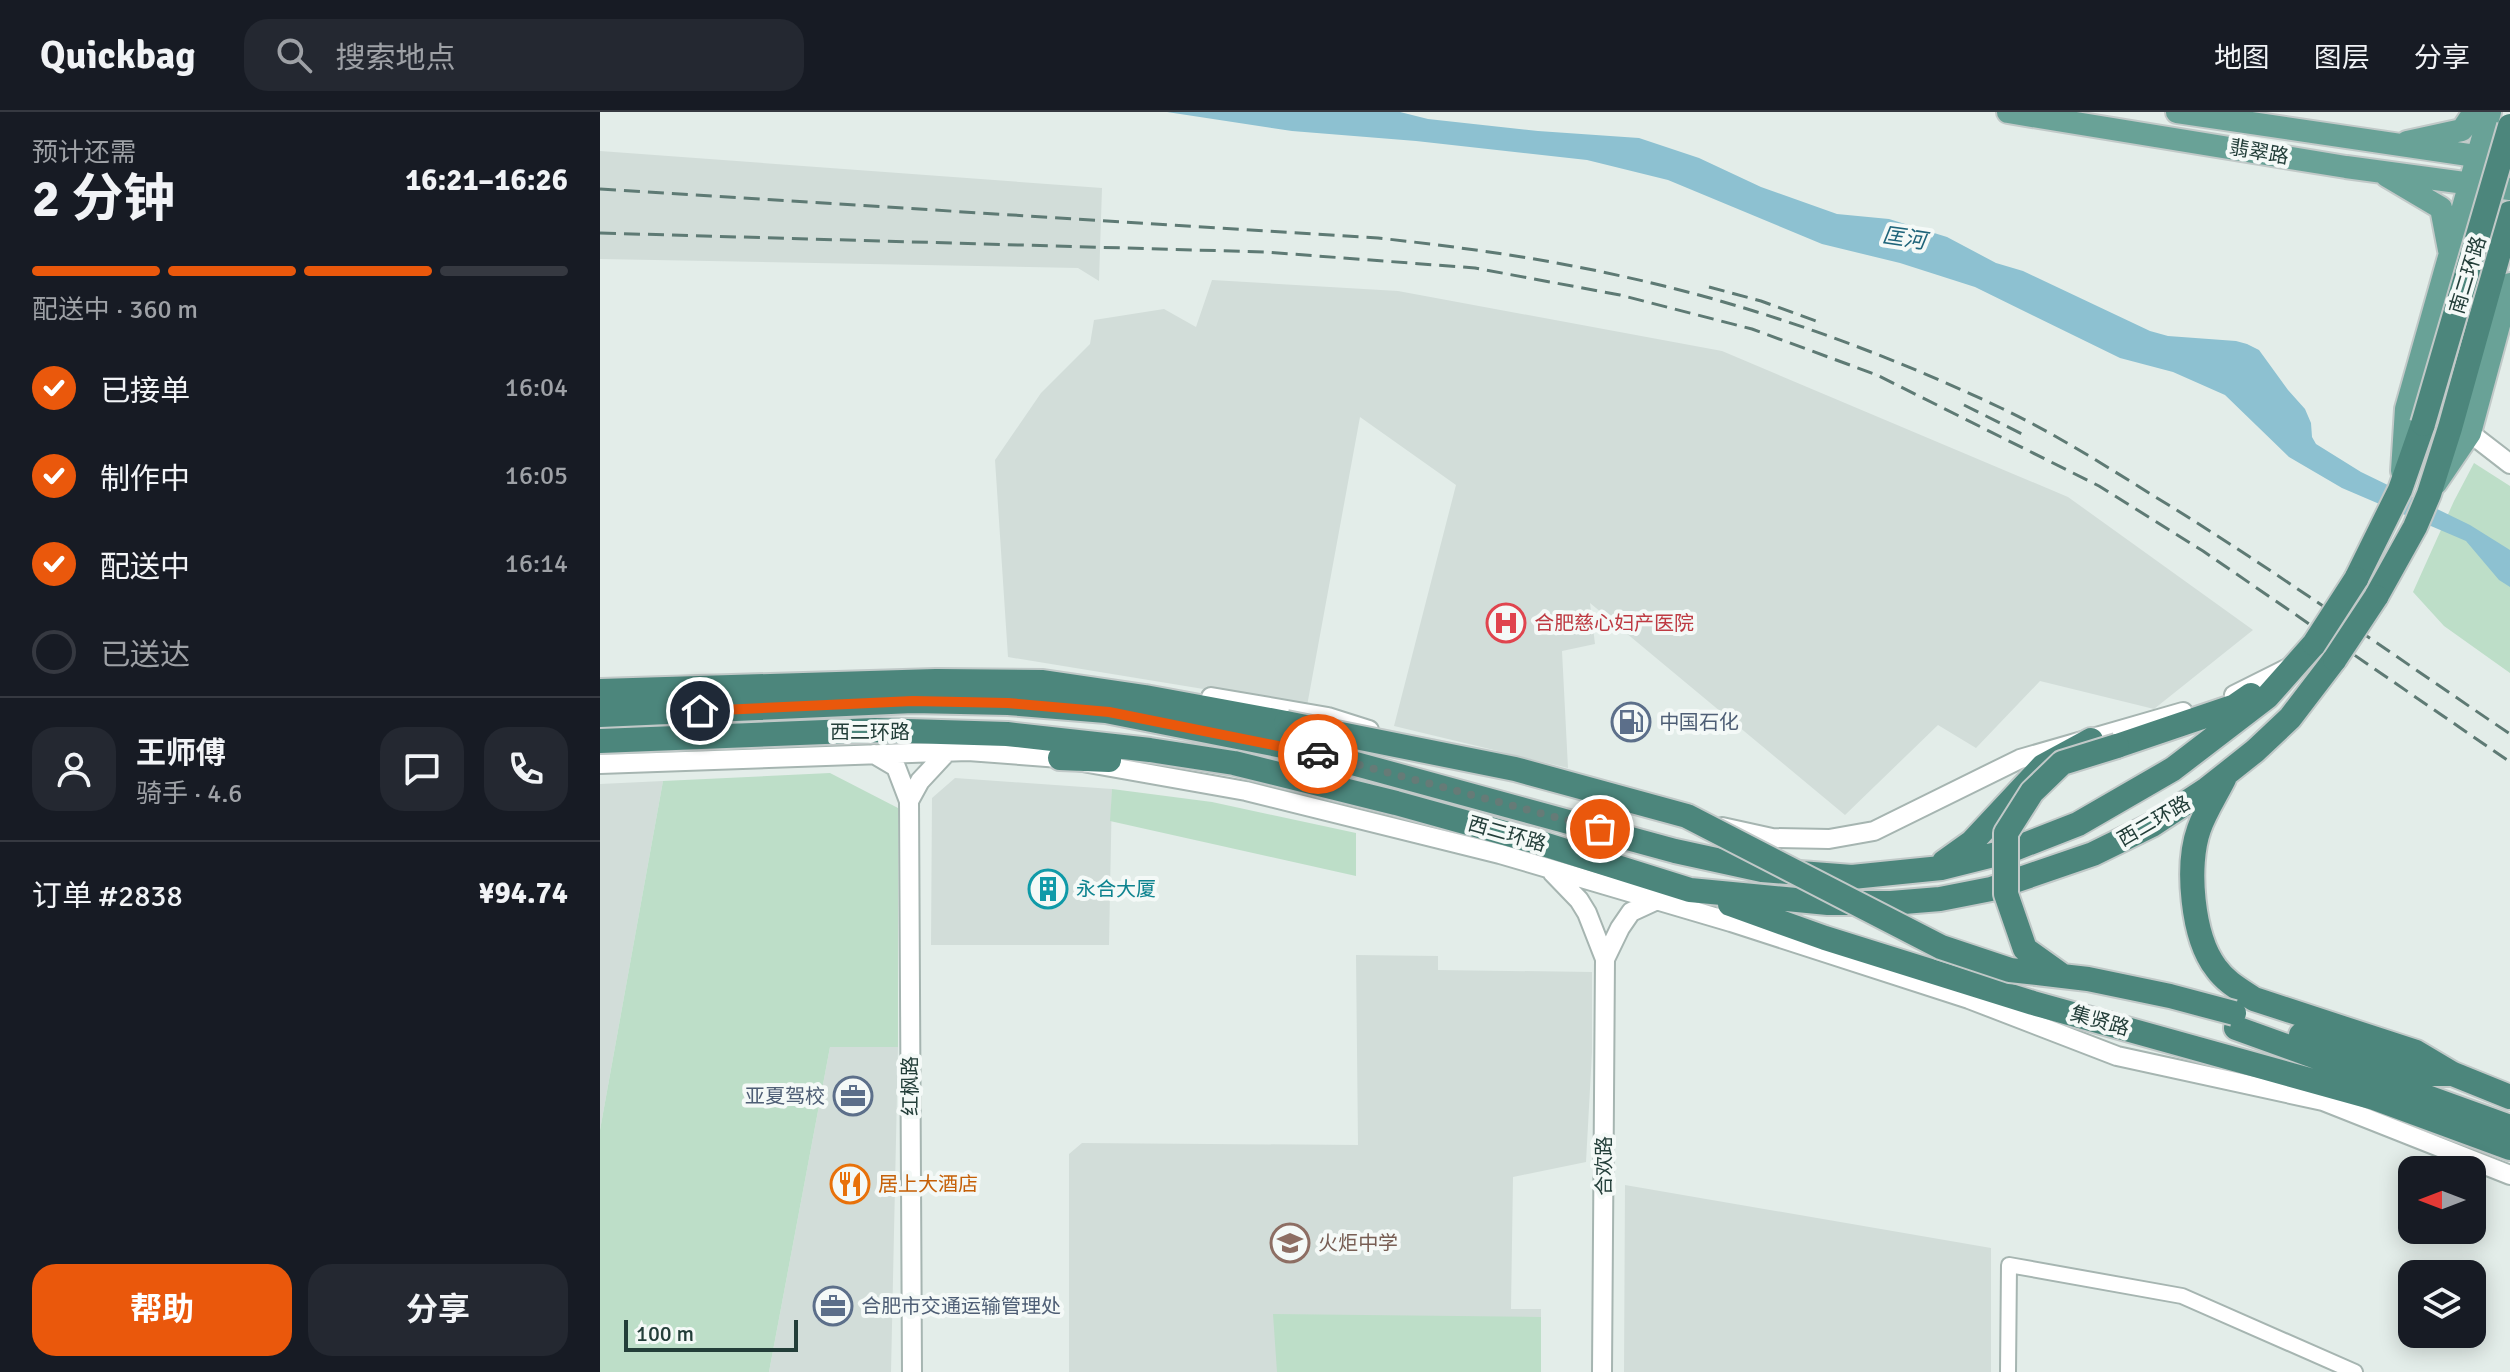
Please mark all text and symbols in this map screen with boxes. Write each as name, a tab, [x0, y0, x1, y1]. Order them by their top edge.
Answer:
search box	[244, 19, 804, 91]
text: Quickbag	[40, 32, 196, 79]
icon: search	[272, 33, 316, 77]
text: 搜索地点	[336, 40, 456, 77]
text: 地图	[2214, 41, 2270, 75]
text: 图层	[2314, 41, 2370, 75]
text: 分享	[2414, 41, 2470, 75]
street label: 翡翠路	[2227, 134, 2291, 170]
text: 预计还需	[32, 137, 136, 169]
text: 16:21–16:26	[405, 162, 568, 199]
text: 2 分钟	[32, 167, 176, 231]
water label: 匡河	[1880, 222, 1932, 255]
street label: 南二环路	[2444, 233, 2492, 317]
text: 配送中 · 360 m	[32, 294, 198, 326]
icon: check	[32, 366, 76, 410]
text: 16:04	[505, 372, 568, 404]
text: 已接单	[100, 373, 190, 410]
icon: check	[32, 454, 76, 498]
text: 16:05	[505, 460, 568, 492]
text: 制作中	[100, 461, 190, 498]
icon: check	[32, 542, 76, 586]
text: 16:14	[505, 548, 568, 580]
text: 配送中	[100, 549, 190, 586]
hospital icon: 合肥慈心妇产医院	[1485, 602, 1527, 644]
place label: 合肥慈心妇产医院	[1534, 611, 1694, 636]
text: 已送达	[100, 637, 190, 674]
pin	[666, 677, 734, 745]
icon: home	[678, 689, 722, 733]
fuel station icon: 中国石化	[1610, 701, 1652, 743]
place label: 中国石化	[1659, 710, 1739, 735]
courier	[1278, 714, 1358, 794]
street label: 西二环路	[830, 720, 910, 745]
button: person	[32, 727, 116, 811]
button: chat	[380, 727, 464, 811]
button: phone	[484, 727, 568, 811]
icon: car	[1296, 732, 1340, 776]
text: 王师傅	[136, 735, 226, 772]
text: 骑手 · 4.6	[136, 778, 242, 810]
street label: 西二环路	[2113, 790, 2195, 852]
pin	[1566, 795, 1634, 863]
icon: bag	[1578, 807, 1622, 851]
street label: 西二环路	[1465, 811, 1549, 857]
building icon: 永合大厦	[1027, 868, 1069, 910]
text: ¥94.74	[478, 875, 568, 912]
place label: 永合大厦	[1076, 877, 1156, 902]
text: 订单 #2838	[32, 878, 183, 915]
street label: 集贤路	[2068, 1001, 2132, 1041]
street label: 红枫路	[898, 1056, 923, 1116]
office icon: 亚夏驾校	[832, 1075, 874, 1117]
place label: 亚夏驾校	[745, 1084, 825, 1109]
street label: 合欢路	[1592, 1136, 1617, 1196]
north arrow	[2398, 1156, 2486, 1244]
map controls	[2398, 1156, 2486, 1348]
restaurant icon: 居上大酒店	[829, 1163, 871, 1205]
place label: 居上大酒店	[878, 1172, 978, 1197]
school or university icon: 火炬中学	[1269, 1222, 1311, 1264]
place label: 火炬中学	[1318, 1231, 1398, 1256]
button: layers	[2398, 1260, 2486, 1348]
button: 帮助	[32, 1264, 292, 1356]
button: 分享	[308, 1264, 568, 1356]
office icon: 合肥市交通运输管理处	[812, 1285, 854, 1327]
place label: 合肥市交通运输管理处	[861, 1294, 1061, 1319]
scale bar	[624, 1316, 798, 1352]
text: 100 m	[636, 1320, 694, 1347]

